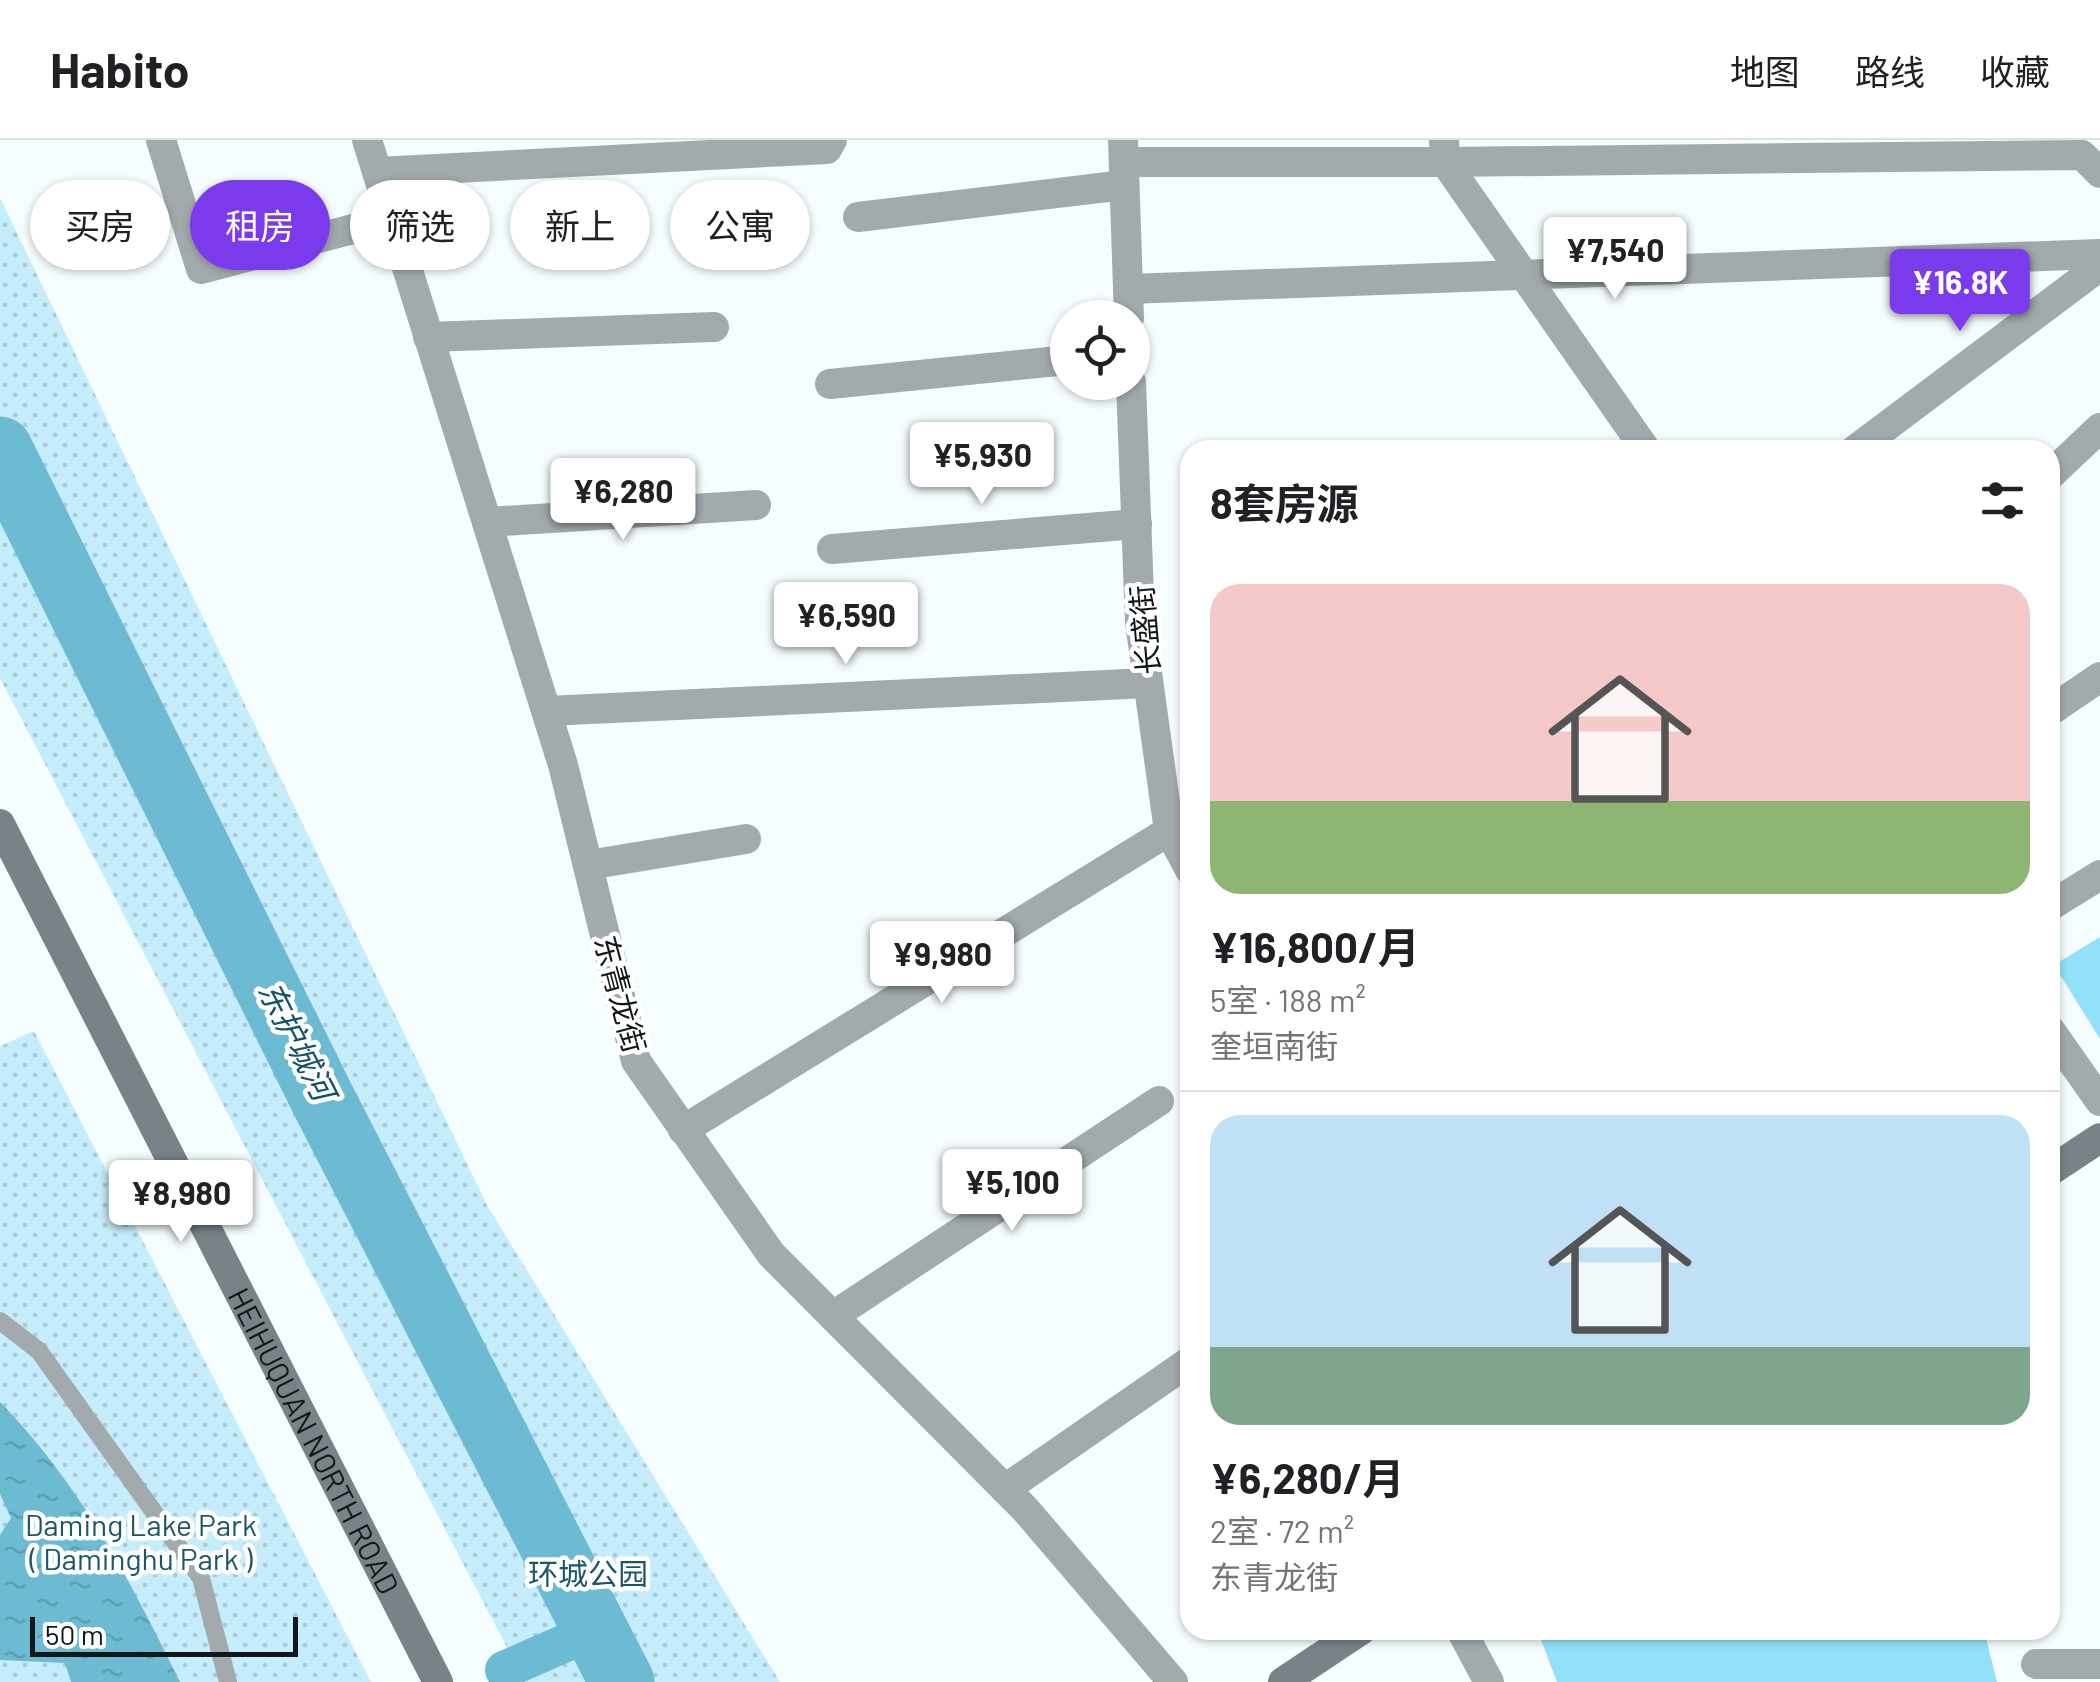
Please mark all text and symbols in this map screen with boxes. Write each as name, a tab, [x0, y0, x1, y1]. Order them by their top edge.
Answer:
text: Habito	[50, 40, 190, 98]
text: 地图	[1730, 50, 1800, 92]
text: 路线	[1855, 50, 1925, 92]
text: 收藏	[1980, 50, 2050, 92]
chip: 买房	[30, 180, 170, 270]
chip: 租房	[190, 180, 330, 270]
chip: 筛选	[350, 180, 490, 270]
chip: 新上	[510, 180, 650, 270]
chip: 公寓	[670, 180, 810, 270]
pin: ¥7,540	[1534, 217, 1696, 302]
text: ¥7,540	[1565, 230, 1665, 268]
pin: ¥16.8K	[1879, 249, 2041, 334]
text: ¥16.8K	[1912, 262, 2008, 300]
map controls	[1050, 300, 1150, 400]
button: locate	[1050, 300, 1150, 400]
pin: ¥5,930	[901, 422, 1063, 507]
text: ¥5,930	[932, 435, 1032, 473]
pin: ¥6,280	[542, 458, 704, 543]
text: ¥6,280	[572, 471, 674, 509]
icon: filters	[1975, 473, 2030, 528]
text: 8套房源	[1210, 477, 1359, 527]
pin: ¥6,590	[765, 582, 927, 667]
street label: 长盛街	[1122, 584, 1166, 676]
text: ¥6,590	[796, 595, 896, 633]
icon: home	[1530, 649, 1710, 829]
pin: ¥9,980	[861, 921, 1023, 1006]
text: ¥16,800/月	[1210, 921, 1420, 971]
street label: 东青龙街	[588, 931, 654, 1057]
text: ¥9,980	[892, 934, 992, 972]
water label: 东护城河	[252, 974, 347, 1111]
text: 5室 · 188 m²	[1210, 980, 1366, 1018]
text: 奎垣南街	[1210, 1026, 1338, 1064]
pin: ¥5,100	[931, 1149, 1093, 1234]
pin: ¥8,980	[100, 1160, 262, 1245]
text: ¥5,100	[964, 1162, 1060, 1200]
text: ¥8,980	[131, 1173, 231, 1211]
icon: home	[1530, 1180, 1710, 1360]
street label: HEIHUQUAN NORTH ROAD	[222, 1281, 408, 1599]
text: ¥6,280/月	[1210, 1452, 1405, 1502]
park label: Daming Lake Park ( Daminghu Park )	[25, 1506, 257, 1576]
text: 2室 · 72 m²	[1210, 1511, 1354, 1549]
park label: 环城公园	[528, 1555, 648, 1591]
text: 东青龙街	[1210, 1557, 1338, 1595]
scale bar	[30, 1612, 298, 1656]
text: 50 m	[45, 1617, 104, 1651]

